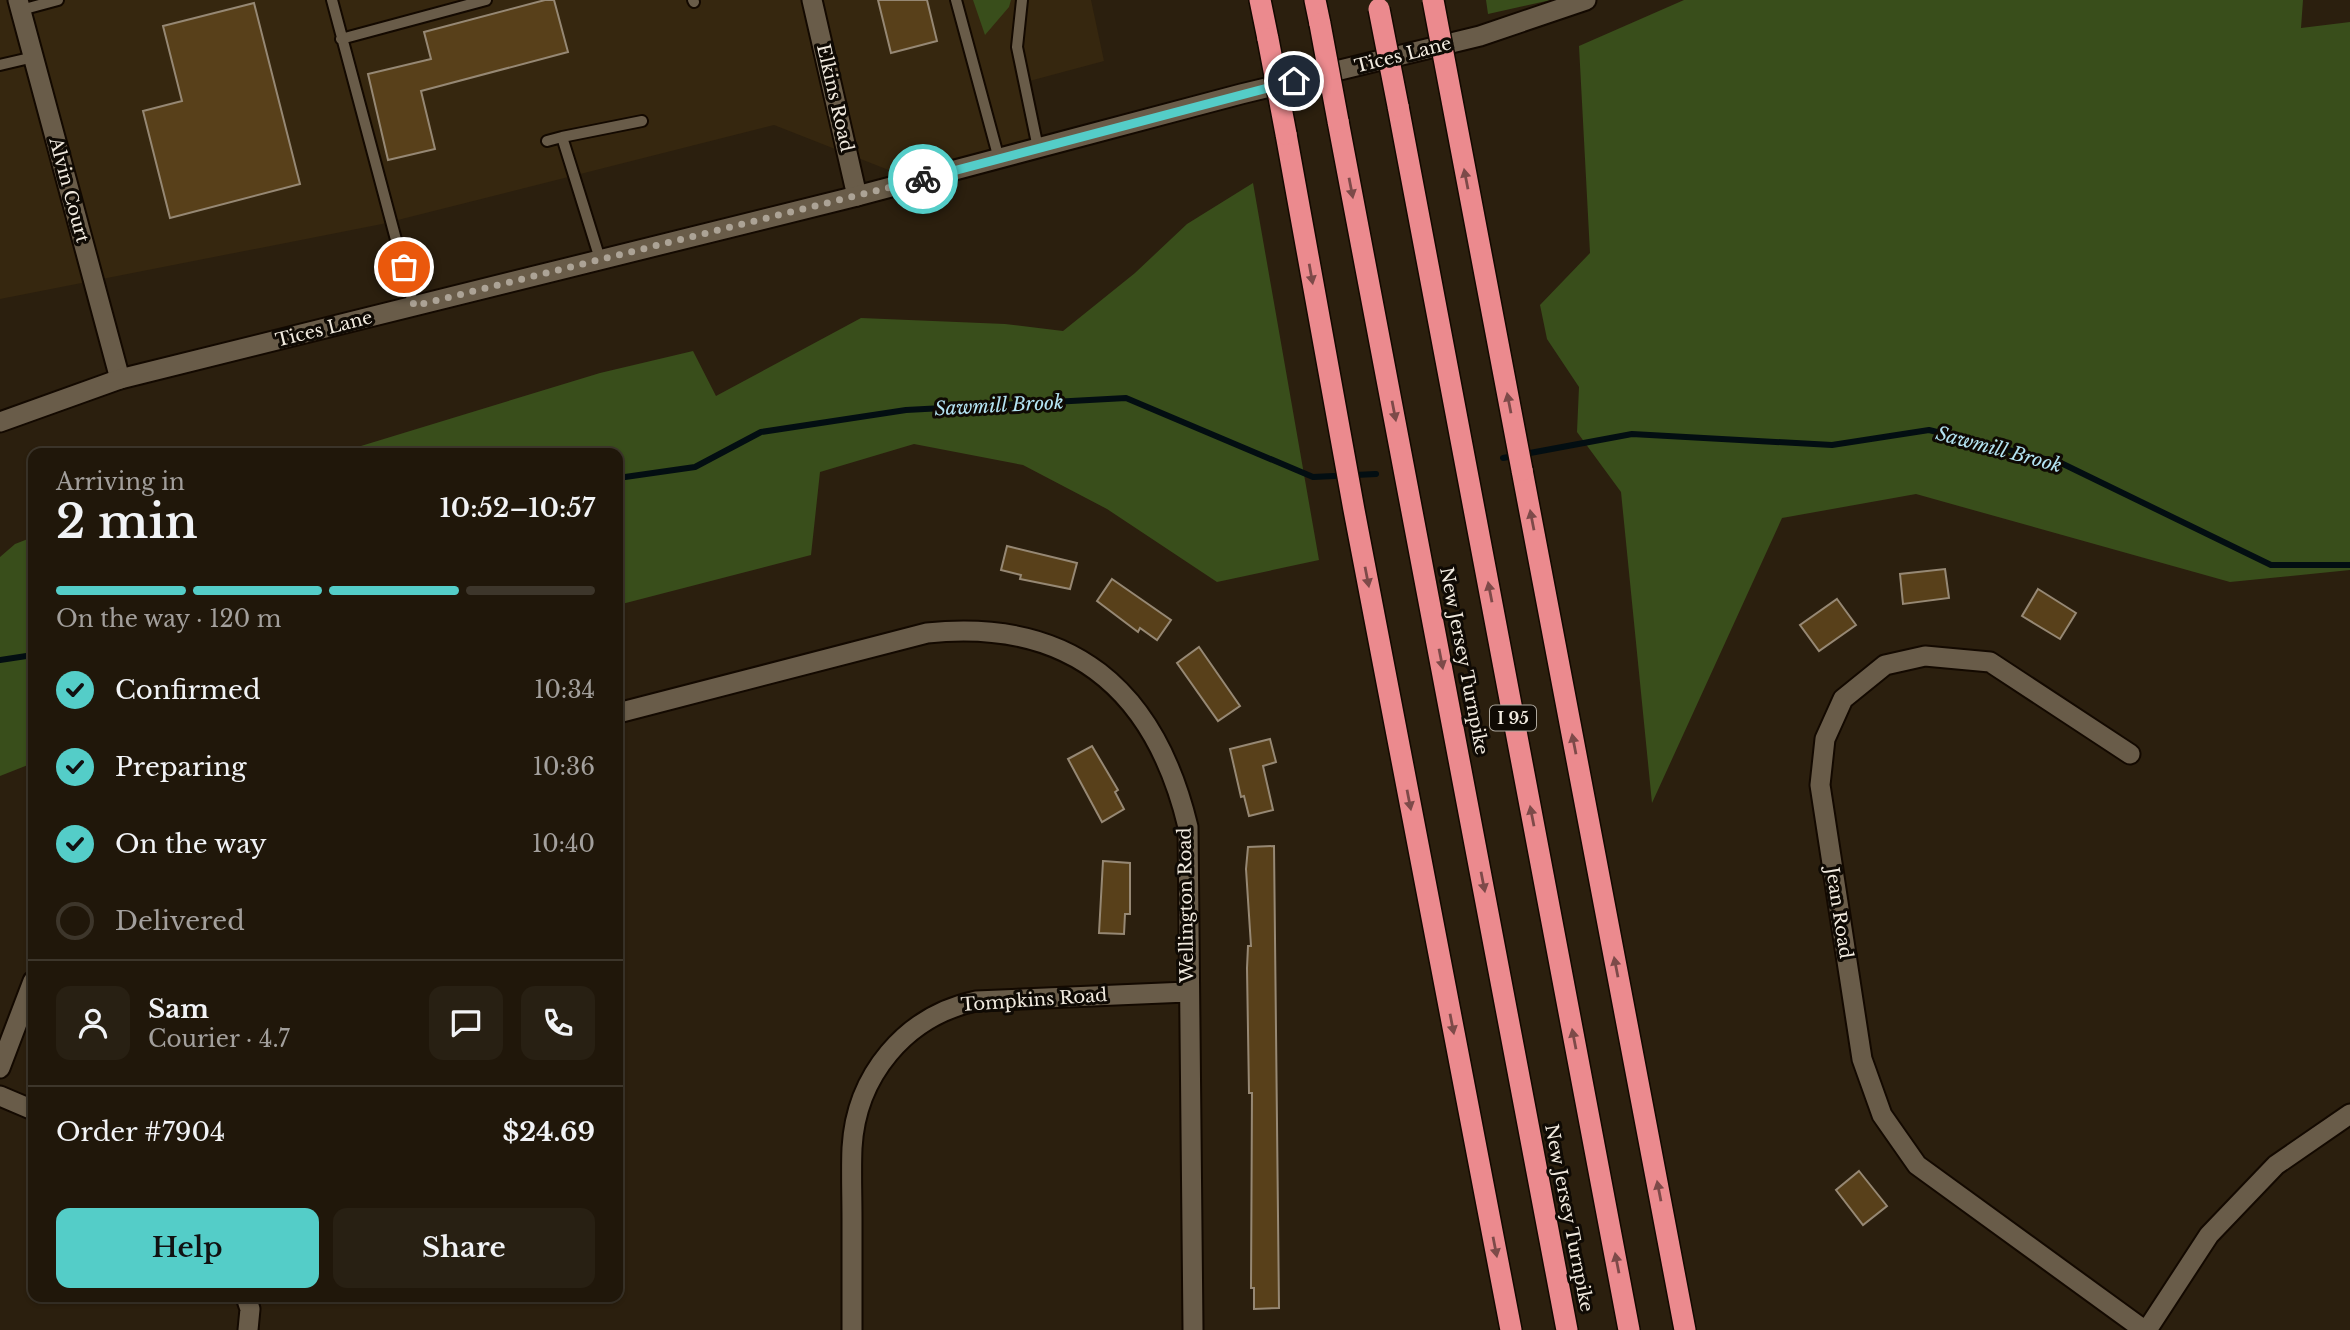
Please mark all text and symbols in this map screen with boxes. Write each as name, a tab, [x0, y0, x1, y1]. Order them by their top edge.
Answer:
street label: Tices Lane	[1352, 32, 1454, 78]
street label: Elkins Road	[812, 42, 858, 154]
pin	[1264, 51, 1324, 111]
icon: home	[1275, 62, 1313, 100]
street label: Alvin Court	[44, 134, 94, 245]
courier	[888, 144, 958, 214]
icon: bike	[904, 160, 942, 198]
one-way arrow	[1461, 168, 1472, 190]
one-way arrow	[1345, 177, 1356, 199]
pin	[374, 237, 434, 297]
icon: bag	[385, 248, 423, 286]
one-way arrow	[1306, 263, 1317, 285]
street label: Tices Lane	[273, 306, 375, 352]
water label: Sawmill Brook	[934, 391, 1064, 420]
one-way arrow	[1504, 392, 1515, 414]
one-way arrow	[1388, 400, 1399, 422]
water label: Sawmill Brook	[1933, 422, 2064, 477]
text: Arriving in	[56, 468, 185, 496]
text: 10:52–10:57	[439, 492, 595, 524]
text: 2 min	[56, 493, 198, 550]
one-way arrow	[1526, 509, 1537, 531]
street label: New Jersey Turnpike	[1435, 565, 1493, 757]
one-way arrow	[1361, 566, 1372, 588]
one-way arrow	[1484, 581, 1495, 603]
text: On the way · 120 m	[56, 605, 281, 633]
one-way arrow	[1435, 648, 1446, 670]
icon: check	[56, 671, 94, 709]
text: Confirmed	[115, 674, 260, 706]
text: 10:34	[534, 676, 595, 704]
road number: I 95	[1490, 706, 1536, 730]
one-way arrow	[1568, 733, 1579, 755]
icon: check	[56, 748, 94, 786]
text: Preparing	[115, 751, 247, 783]
text: 10:36	[533, 753, 595, 781]
one-way arrow	[1404, 789, 1415, 811]
one-way arrow	[1526, 805, 1537, 827]
icon: check	[56, 825, 94, 863]
street label: Wellington Road	[1174, 827, 1198, 984]
text: On the way	[115, 828, 267, 860]
text: 10:40	[532, 830, 595, 858]
street label: Jean Road	[1821, 864, 1857, 960]
one-way arrow	[1478, 871, 1489, 893]
text: Delivered	[115, 905, 245, 937]
one-way arrow	[1611, 956, 1622, 978]
street label: Tompkins Road	[960, 984, 1108, 1016]
button: person	[56, 986, 130, 1060]
button: chat	[429, 986, 503, 1060]
button: phone	[521, 986, 595, 1060]
text: Sam	[148, 993, 209, 1025]
one-way arrow	[1447, 1013, 1458, 1035]
text: Courier · 4.7	[148, 1025, 290, 1053]
one-way arrow	[1569, 1028, 1580, 1050]
text: Order #7904	[56, 1116, 225, 1148]
text: $24.69	[503, 1116, 595, 1148]
street label: New Jersey Turnpike	[1540, 1122, 1598, 1314]
one-way arrow	[1653, 1180, 1664, 1202]
button: Help	[56, 1208, 319, 1288]
button: Share	[333, 1208, 595, 1288]
one-way arrow	[1489, 1236, 1500, 1258]
one-way arrow	[1611, 1252, 1622, 1274]

